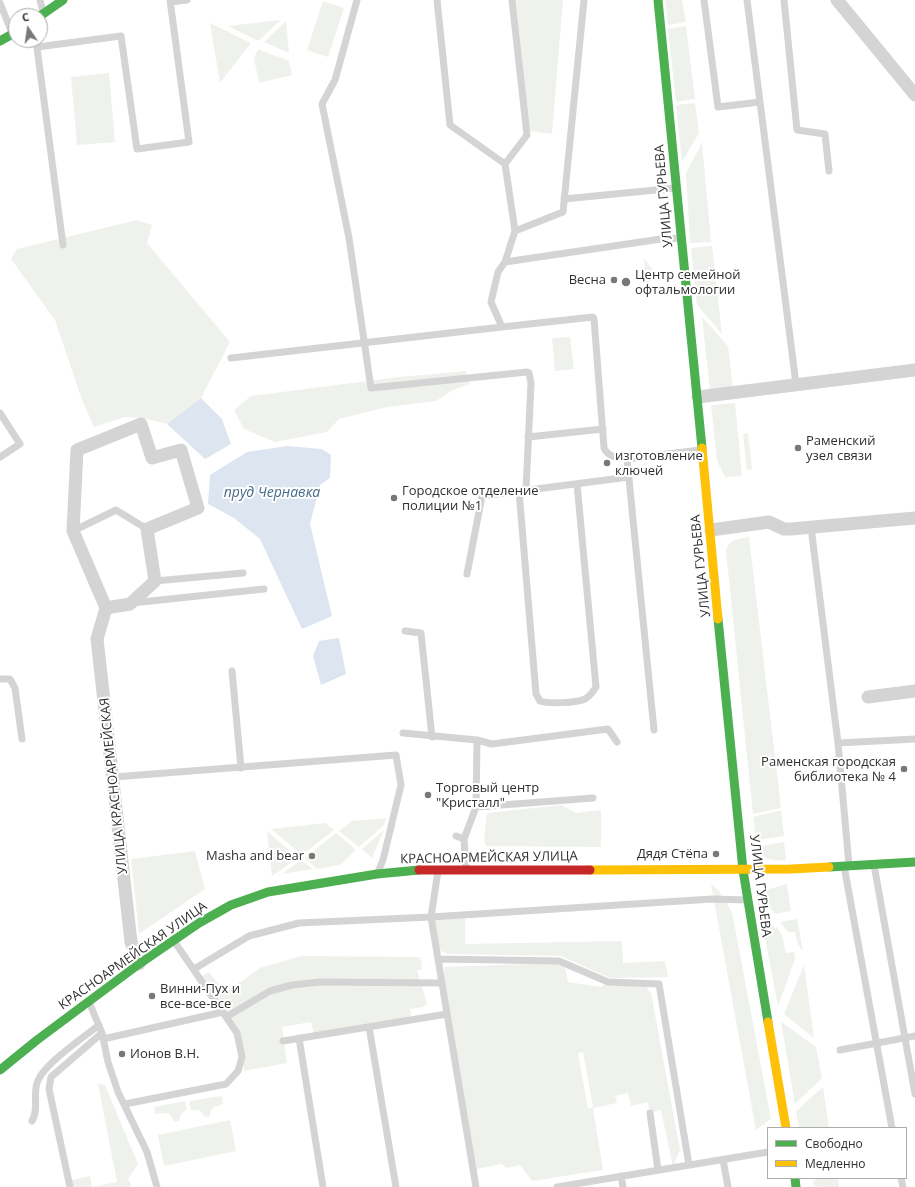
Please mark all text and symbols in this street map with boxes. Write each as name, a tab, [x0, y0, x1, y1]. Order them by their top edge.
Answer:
north arrow	[8, 8, 48, 48]
text: С	[20, 9, 31, 25]
street label: УЛИЦА ГУРЬЕВА	[652, 144, 676, 248]
place label: Центр семейной офтальмологии	[635, 267, 740, 298]
place label: Весна	[569, 272, 606, 288]
marker: Весна	[609, 275, 619, 285]
marker: Центр семейной офтальмологии	[620, 276, 632, 288]
place label: Раменский узел связи	[806, 433, 876, 464]
marker: Раменский узел связи	[793, 443, 803, 453]
place label: изготовление ключей	[615, 448, 703, 479]
marker: изготовление ключей	[602, 458, 612, 468]
place label: Городское отделение полиции №1	[402, 483, 539, 514]
water label: пруд Чернавка	[224, 485, 320, 501]
marker: Городское отделение полиции №1	[389, 493, 399, 503]
street label: УЛИЦА ГУРЬЕВА	[688, 514, 714, 618]
street label: УЛИЦА КРАСНОАРМЕЙСКАЯ	[97, 697, 131, 875]
place label: Раменская городская библиотека № 4	[761, 754, 896, 785]
marker: Раменская городская библиотека № 4	[899, 764, 909, 774]
place label: Торговый центр "Кристалл"	[436, 780, 539, 811]
marker: Торговый центр "Кристалл"	[423, 790, 433, 800]
street label: УЛИЦА ГУРЬЕВА	[746, 834, 774, 938]
place label: Дядя Стёпа	[637, 846, 708, 862]
place label: Masha and bear	[206, 848, 304, 864]
street label: КРАСНОАРМЕЙСКАЯ УЛИЦА	[400, 849, 578, 867]
marker: Дядя Стёпа	[711, 849, 721, 859]
marker: Masha and bear	[307, 851, 317, 861]
street label: КРАСНОАРМЕЙСКАЯ УЛИЦА	[56, 899, 210, 1013]
place label: Винни-Пух и все-все-все	[160, 981, 240, 1012]
marker: Винни-Пух и все-все-все	[147, 991, 157, 1001]
place label: Ионов В.Н.	[130, 1046, 199, 1062]
marker: Ионов В.Н.	[117, 1049, 127, 1059]
legend	[767, 1127, 907, 1179]
text: Свободно	[805, 1135, 863, 1152]
text: Медленно	[805, 1155, 865, 1172]

